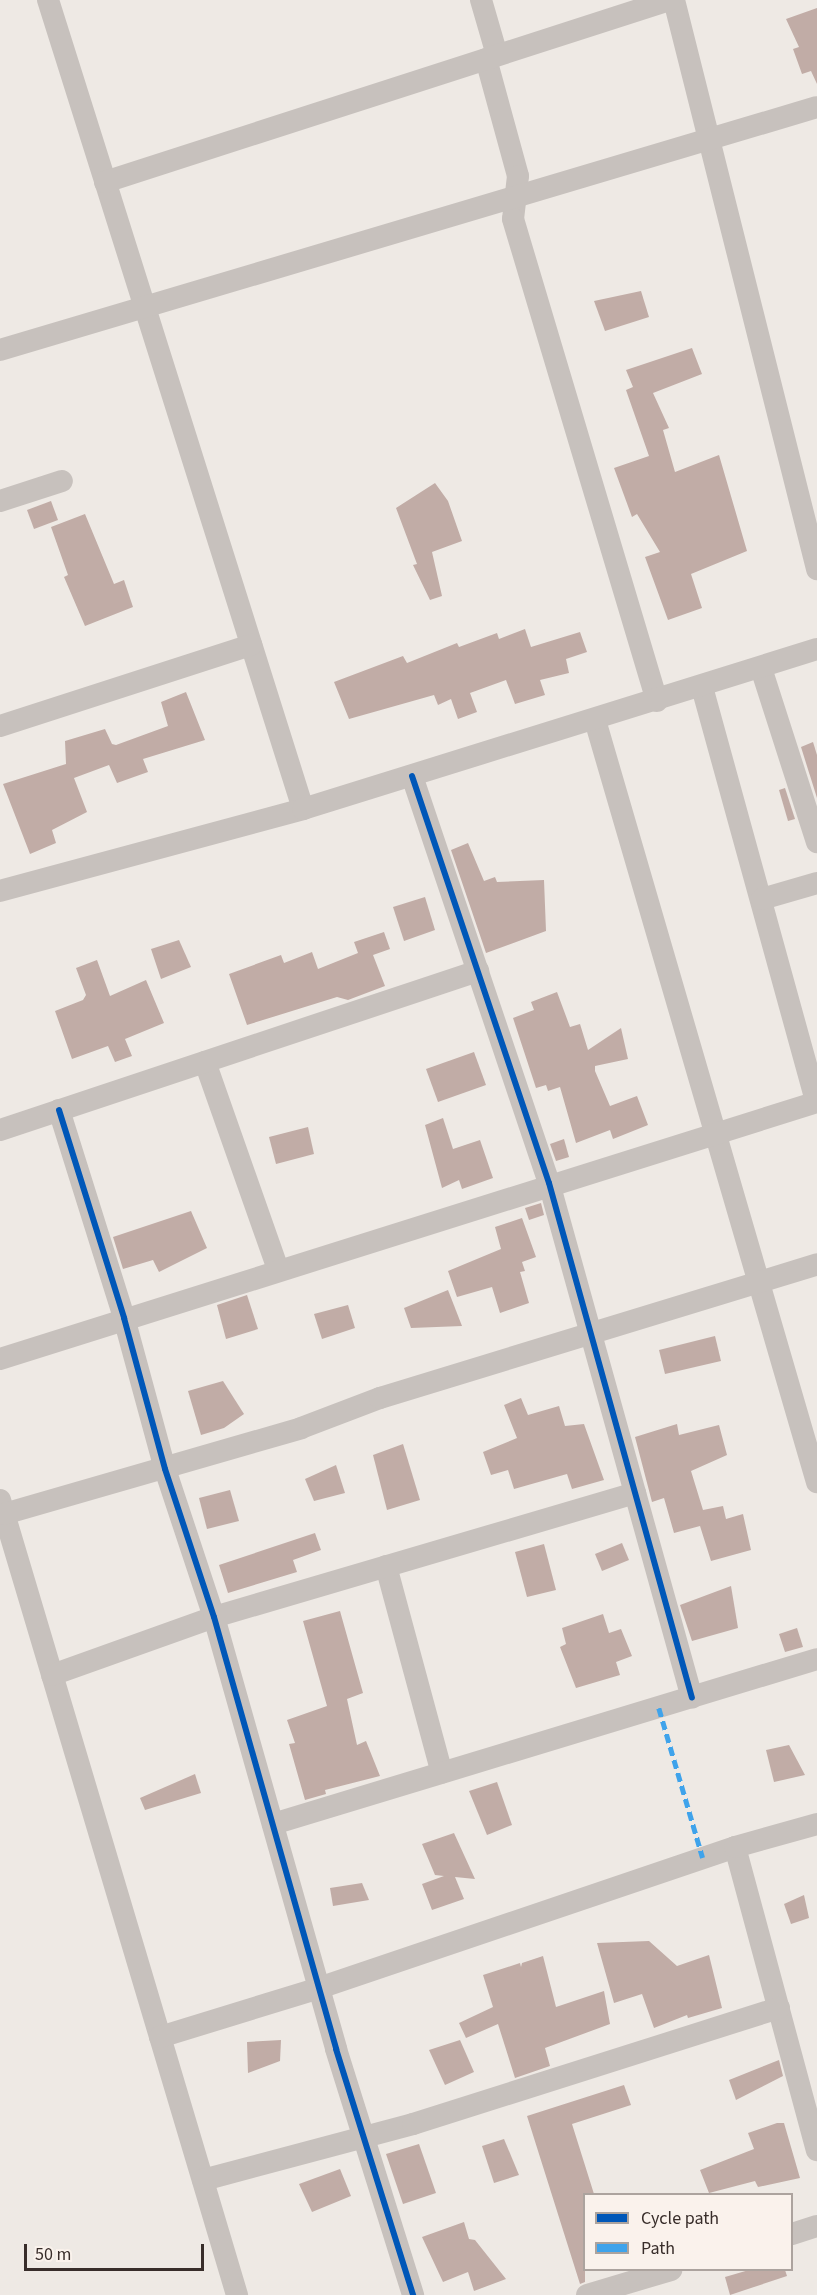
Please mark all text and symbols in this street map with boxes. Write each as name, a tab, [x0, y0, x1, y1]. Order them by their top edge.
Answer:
legend	[583, 2193, 793, 2271]
text: Cycle path	[641, 2206, 719, 2231]
scale bar	[27, 2232, 207, 2270]
text: Path	[641, 2236, 675, 2261]
text: 50 m	[35, 2242, 71, 2267]

